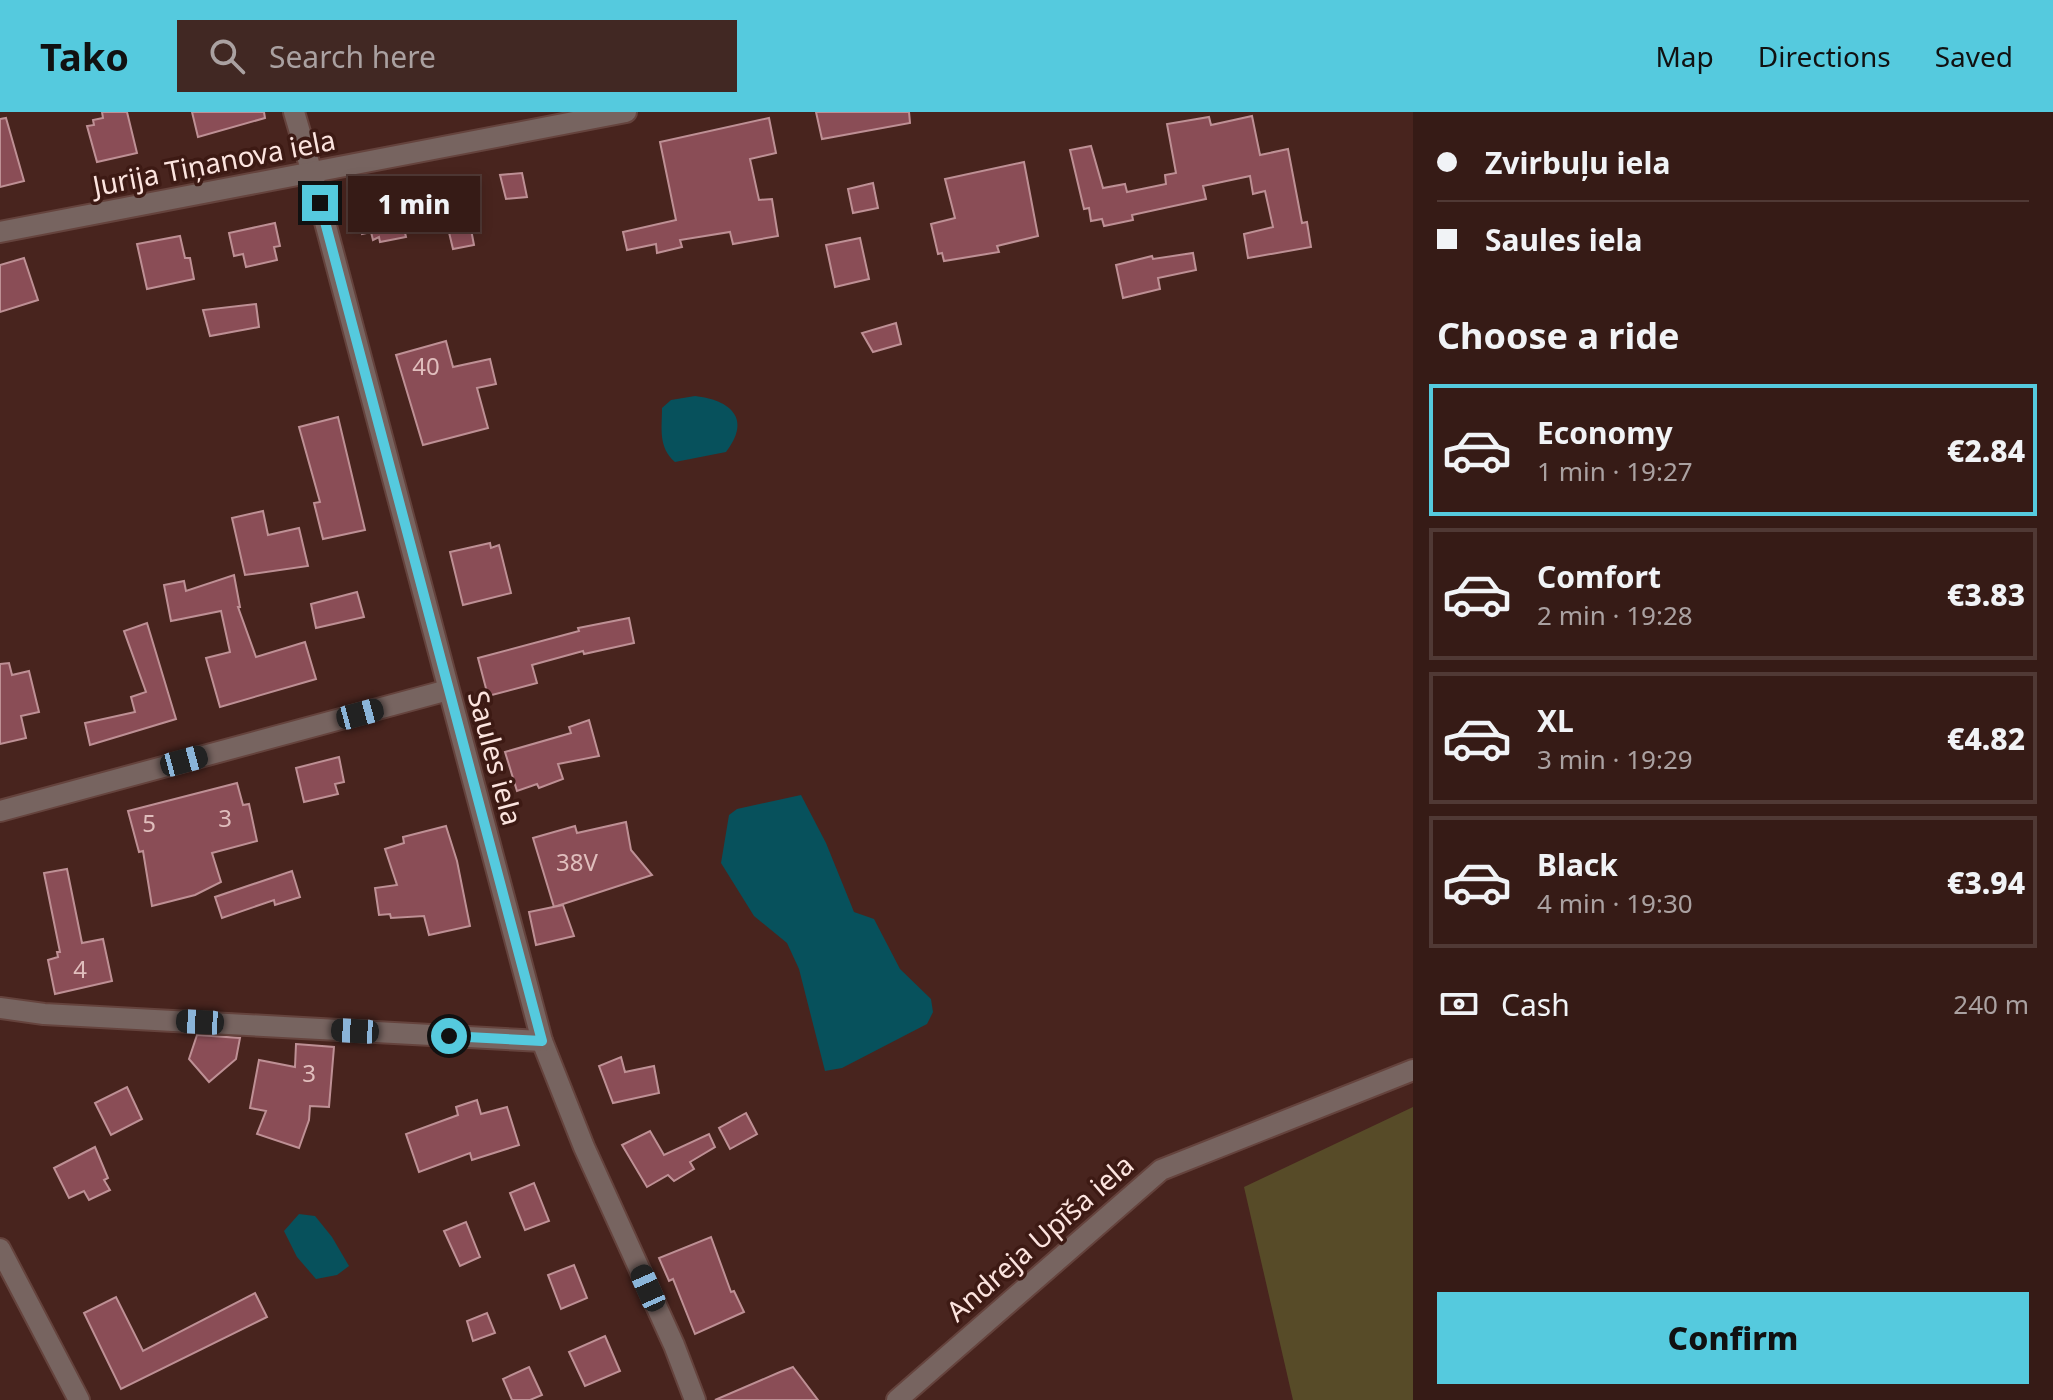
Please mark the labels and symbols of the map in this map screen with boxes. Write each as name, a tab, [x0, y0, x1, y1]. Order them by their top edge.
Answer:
street label: Jurija Tiņanova iela	[86, 120, 338, 205]
callout: 1 min	[348, 175, 480, 231]
route end	[302, 185, 338, 221]
house number: 40	[412, 349, 440, 382]
street label: Saules iela	[460, 686, 532, 829]
car	[334, 696, 386, 732]
car	[158, 743, 210, 779]
house number: 3	[218, 801, 232, 834]
house number: 5	[142, 806, 156, 839]
house number: 38V	[556, 845, 599, 878]
house number: 4	[73, 952, 87, 985]
car	[175, 1009, 225, 1035]
car	[330, 1018, 380, 1044]
route start	[431, 1018, 467, 1054]
house number: 3	[302, 1056, 316, 1089]
street label: Andreja Upīša iela	[938, 1145, 1141, 1329]
car	[627, 1261, 669, 1315]

